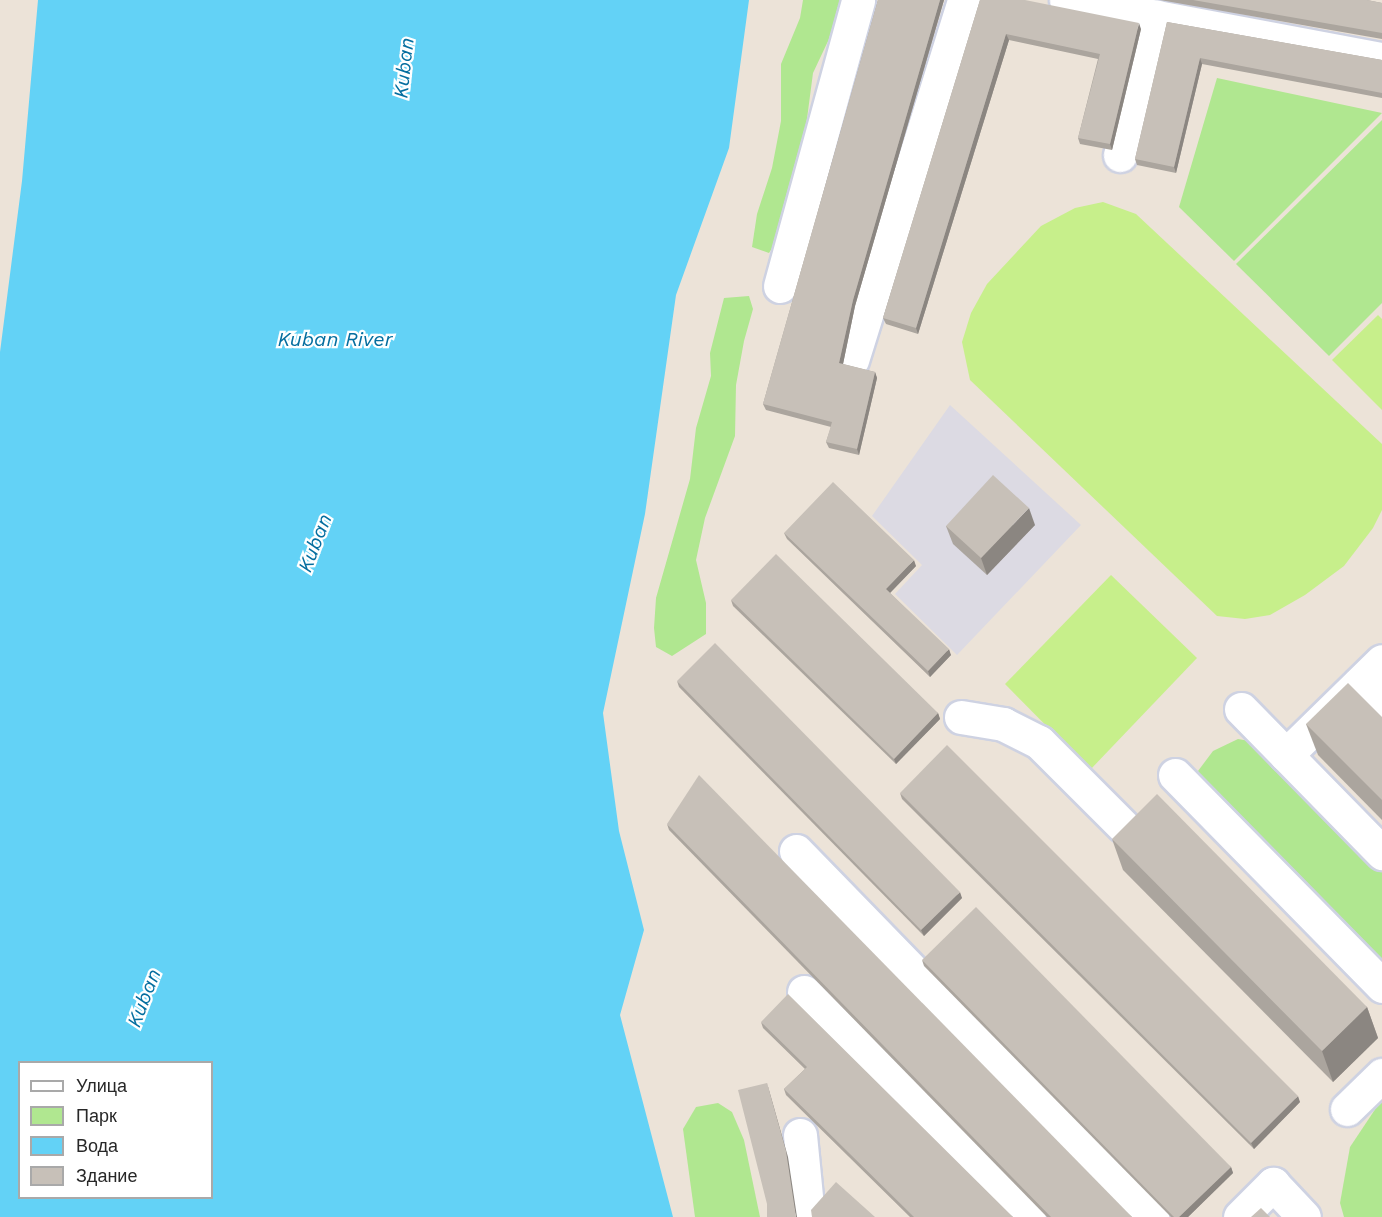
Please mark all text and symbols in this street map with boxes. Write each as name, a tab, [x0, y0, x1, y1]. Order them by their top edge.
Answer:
water label: Kuban	[389, 36, 419, 100]
water label: Kuban River	[278, 327, 392, 351]
water label: Kuban	[293, 510, 337, 576]
water label: Kuban	[122, 965, 166, 1031]
legend	[18, 1061, 213, 1199]
text: Улица	[76, 1075, 127, 1096]
text: Парк	[76, 1105, 117, 1126]
text: Вода	[76, 1135, 118, 1156]
text: Здание	[76, 1165, 137, 1186]

